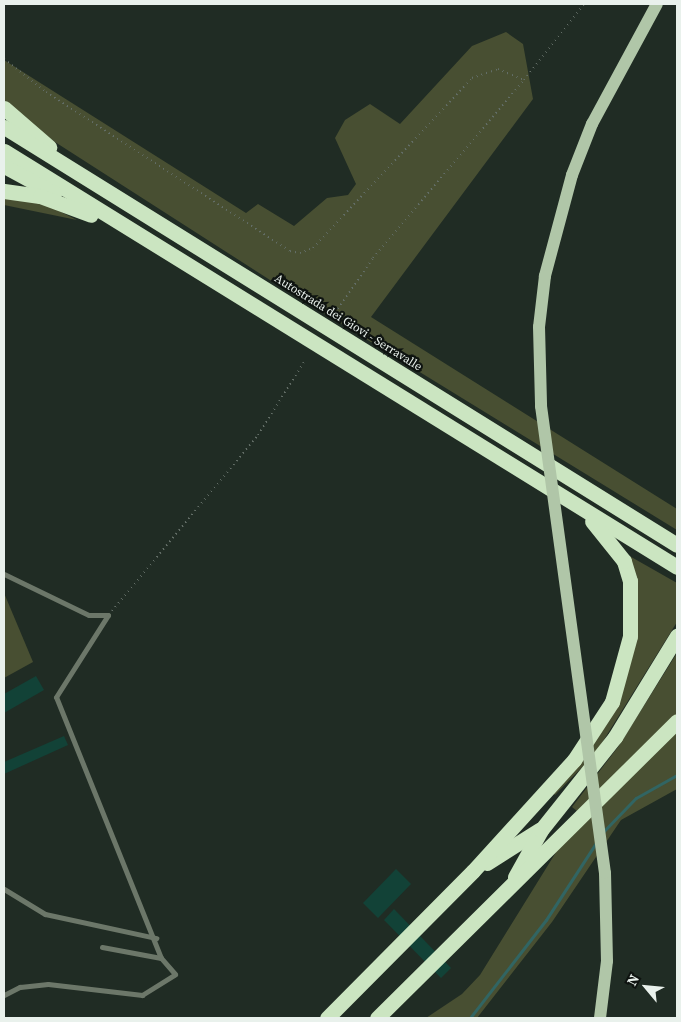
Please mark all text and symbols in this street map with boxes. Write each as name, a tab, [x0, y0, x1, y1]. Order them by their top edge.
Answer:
street label: Autostrada dei Giovi - Serravalle	[272, 272, 424, 374]
north arrow	[621, 962, 671, 1012]
text: N	[622, 971, 644, 989]

